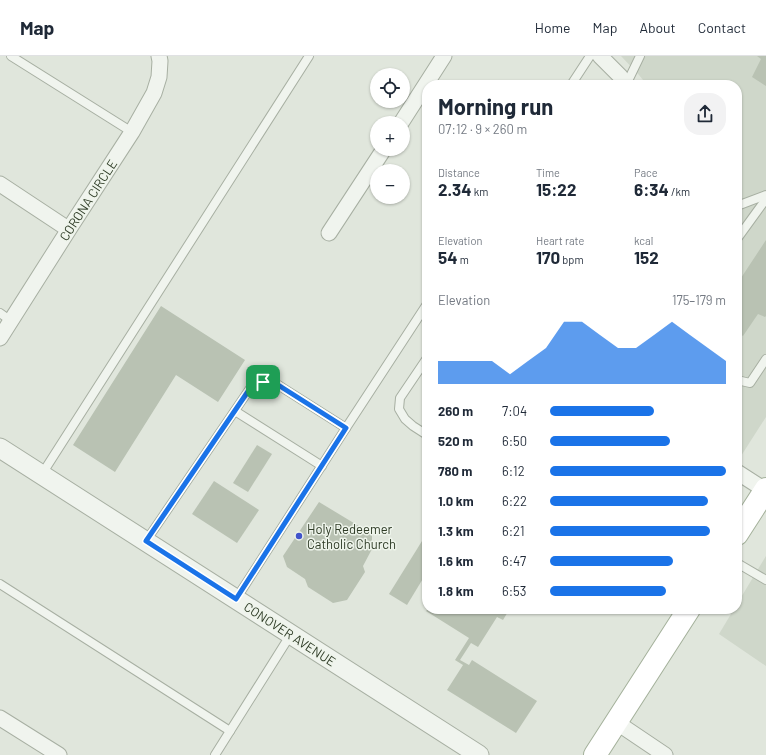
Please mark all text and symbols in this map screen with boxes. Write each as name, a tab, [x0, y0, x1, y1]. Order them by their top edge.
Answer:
text: Map	[20, 16, 54, 39]
text: Home	[535, 19, 571, 36]
text: Map	[593, 19, 617, 36]
text: About	[639, 19, 676, 36]
text: Contact	[698, 19, 746, 36]
map controls	[370, 68, 410, 204]
button: locate	[370, 68, 410, 108]
text: Morning run	[438, 93, 553, 119]
button: share	[684, 93, 726, 135]
button: +	[370, 116, 410, 156]
text: 07:12 · 9 × 260 m	[438, 121, 527, 137]
street label: CORONA CIRCLE	[56, 156, 120, 244]
button: −	[370, 164, 410, 204]
text: Distance	[438, 166, 480, 179]
text: Time	[536, 166, 560, 179]
text: Pace	[634, 166, 658, 179]
text: 2.34	[438, 179, 472, 199]
text: 15:22	[536, 179, 576, 199]
text: 6:34	[634, 179, 669, 199]
text: km	[472, 185, 488, 198]
text: /km	[669, 185, 690, 198]
text: Elevation	[438, 234, 482, 247]
text: Heart rate	[536, 234, 584, 247]
text: kcal	[634, 234, 653, 247]
text: 54	[438, 247, 457, 267]
text: 170	[536, 247, 560, 267]
text: 152	[634, 247, 659, 267]
text: m	[457, 253, 469, 266]
text: bpm	[560, 253, 584, 266]
text: Elevation	[438, 292, 490, 308]
text: 175–179 m	[672, 292, 726, 308]
pin	[246, 365, 280, 399]
icon: arrive	[252, 371, 274, 393]
text: 260 m	[438, 403, 473, 419]
text: 7:04	[502, 403, 527, 419]
text: 520 m	[438, 433, 473, 449]
text: 6:50	[502, 433, 527, 449]
text: 780 m	[438, 463, 472, 479]
text: 6:12	[502, 463, 525, 479]
text: 1.0 km	[438, 493, 474, 509]
text: 6:22	[502, 493, 527, 509]
place label: Holy Redeemer Catholic Church	[307, 521, 396, 552]
text: 1.3 km	[438, 523, 474, 539]
text: 6:21	[502, 523, 524, 539]
marker: Holy Redeemer Catholic Church	[294, 531, 304, 541]
text: 1.6 km	[438, 553, 473, 569]
text: 6:47	[502, 553, 526, 569]
text: 1.8 km	[438, 583, 474, 599]
text: 6:53	[502, 583, 526, 599]
street label: CONOVER AVENUE	[241, 598, 339, 670]

